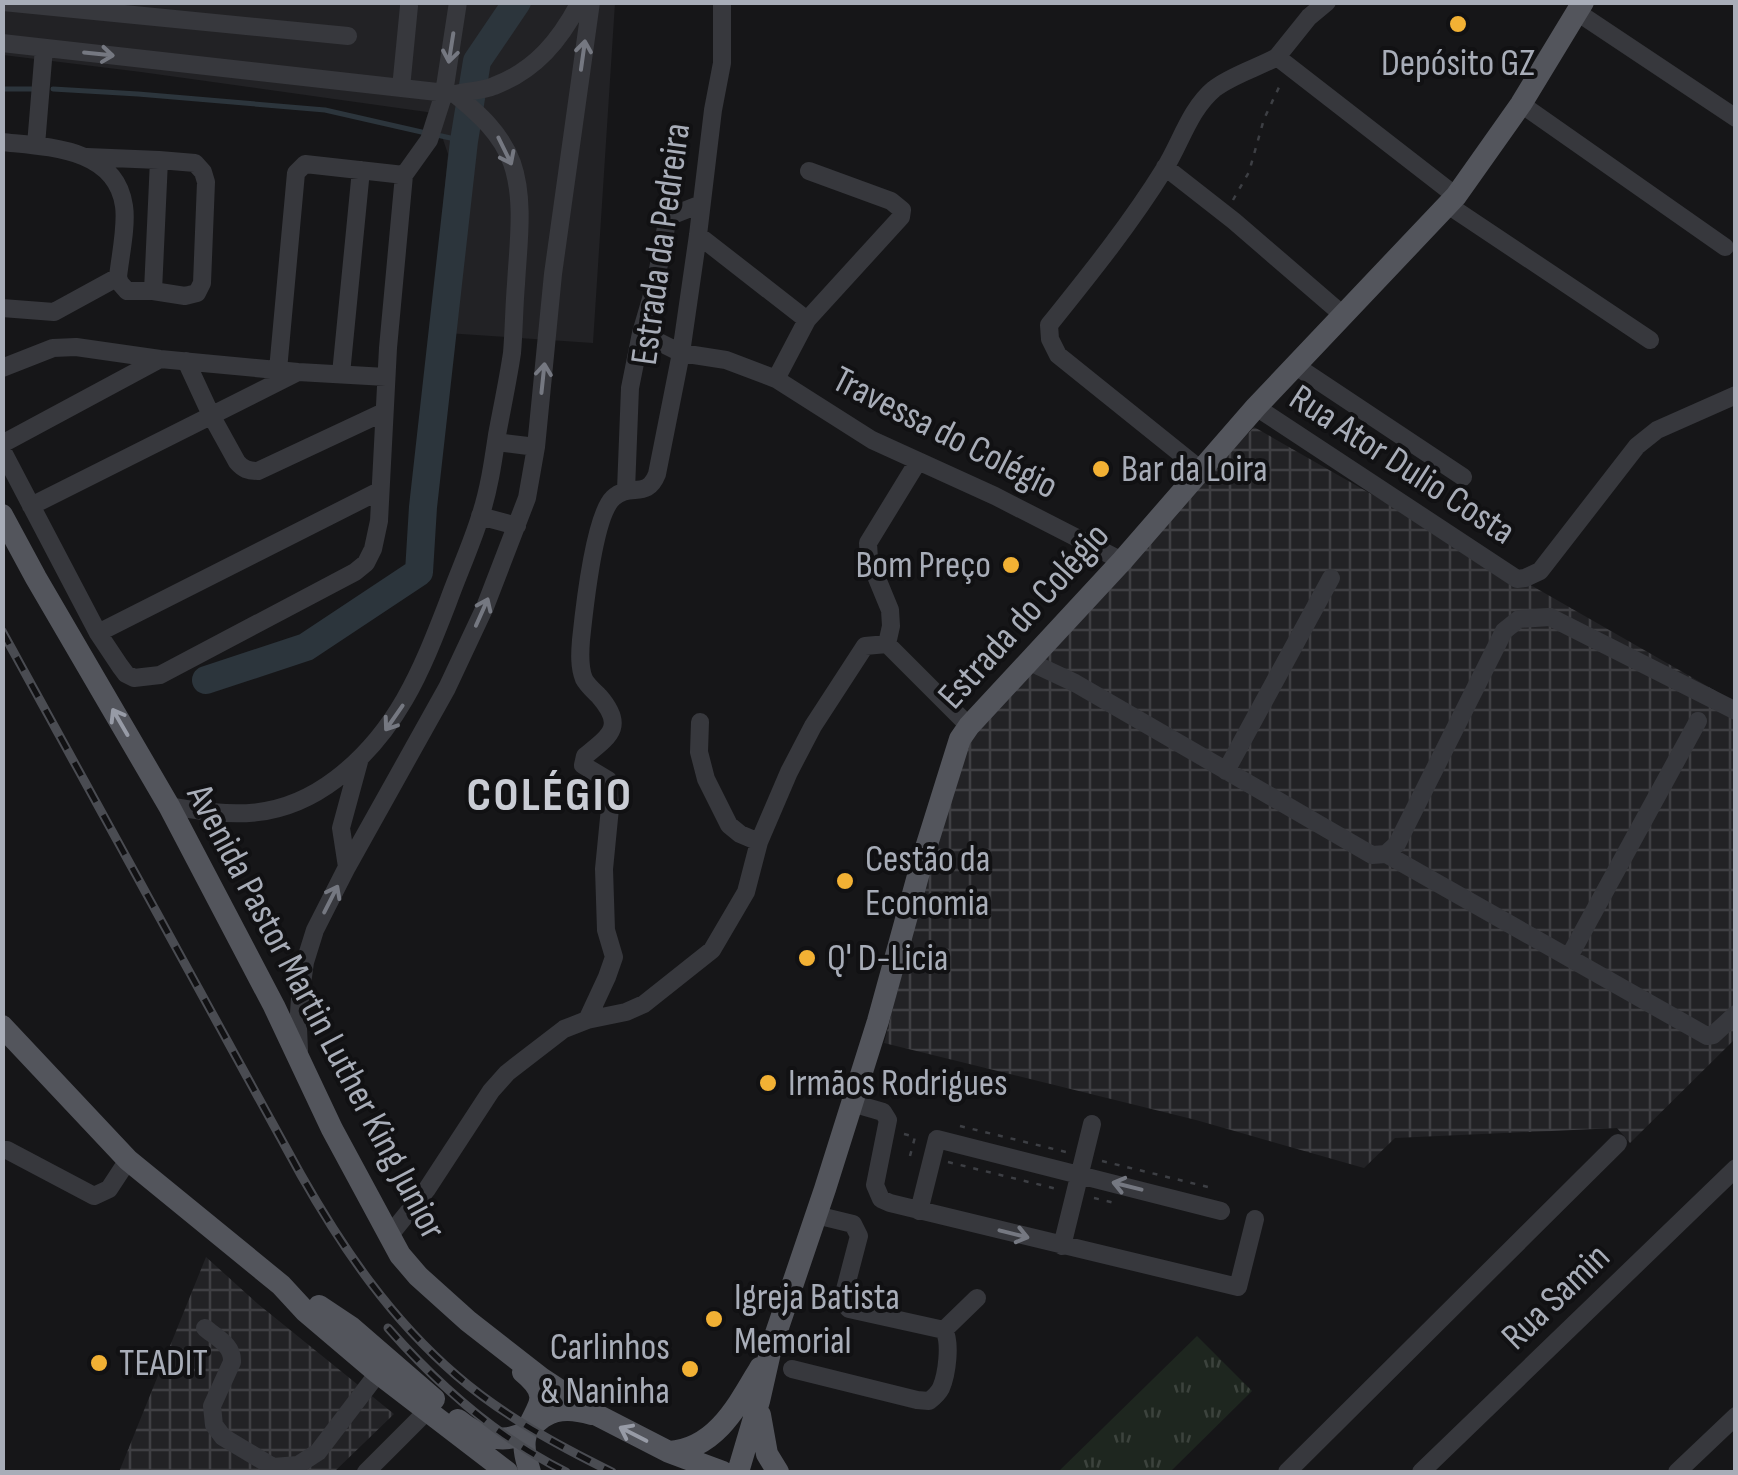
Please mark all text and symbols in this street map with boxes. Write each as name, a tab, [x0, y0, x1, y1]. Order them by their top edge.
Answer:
marker: Depósito GZ	[1447, 13, 1469, 35]
one-way arrow	[442, 31, 460, 63]
one-way arrow	[575, 40, 593, 72]
place label: Depósito GZ	[1381, 41, 1535, 86]
one-way arrow	[83, 45, 115, 64]
street label: Estrada da Pedreira	[622, 120, 700, 368]
one-way arrow	[497, 135, 516, 165]
street label: Travessa do Colégio	[825, 357, 1065, 509]
one-way arrow	[534, 362, 553, 394]
street label: Rua Ator Dulio Costa	[1281, 376, 1523, 554]
place label: Bar da Loira	[1121, 447, 1268, 492]
marker: Bar da Loira	[1090, 458, 1112, 480]
street label: Estrada do Colégio	[929, 514, 1119, 718]
place label: Bom Preço	[855, 543, 991, 588]
marker: Bom Preço	[1000, 554, 1022, 576]
one-way arrow	[474, 597, 493, 627]
one-way arrow	[384, 703, 405, 731]
one-way arrow	[110, 708, 130, 737]
district label: COLÉGIO	[467, 767, 633, 824]
street label: Avenida Pastor Martin Luther King Junior	[176, 776, 455, 1247]
place label: Cestão da Economia	[865, 837, 990, 926]
marker: Cestão da Economia	[834, 870, 856, 892]
one-way arrow	[322, 884, 341, 914]
place label: Q' D-Licia	[827, 936, 948, 981]
marker: Q' D-Licia	[796, 947, 818, 969]
place label: Irmãos Rodrigues	[788, 1061, 1008, 1106]
marker: Irmãos Rodrigues	[757, 1072, 779, 1094]
one-way arrow	[1112, 1176, 1144, 1194]
one-way arrow	[997, 1226, 1029, 1244]
street label: Rua Samin	[1493, 1235, 1619, 1359]
place label: Igreja Batista Memorial	[734, 1275, 900, 1364]
marker: Igreja Batista Memorial	[703, 1308, 725, 1330]
place label: Carlinhos & Naninha	[540, 1325, 670, 1414]
place label: TEADIT	[119, 1341, 208, 1386]
marker: TEADIT	[88, 1352, 110, 1374]
marker: Carlinhos & Naninha	[679, 1358, 701, 1380]
one-way arrow	[619, 1424, 649, 1443]

